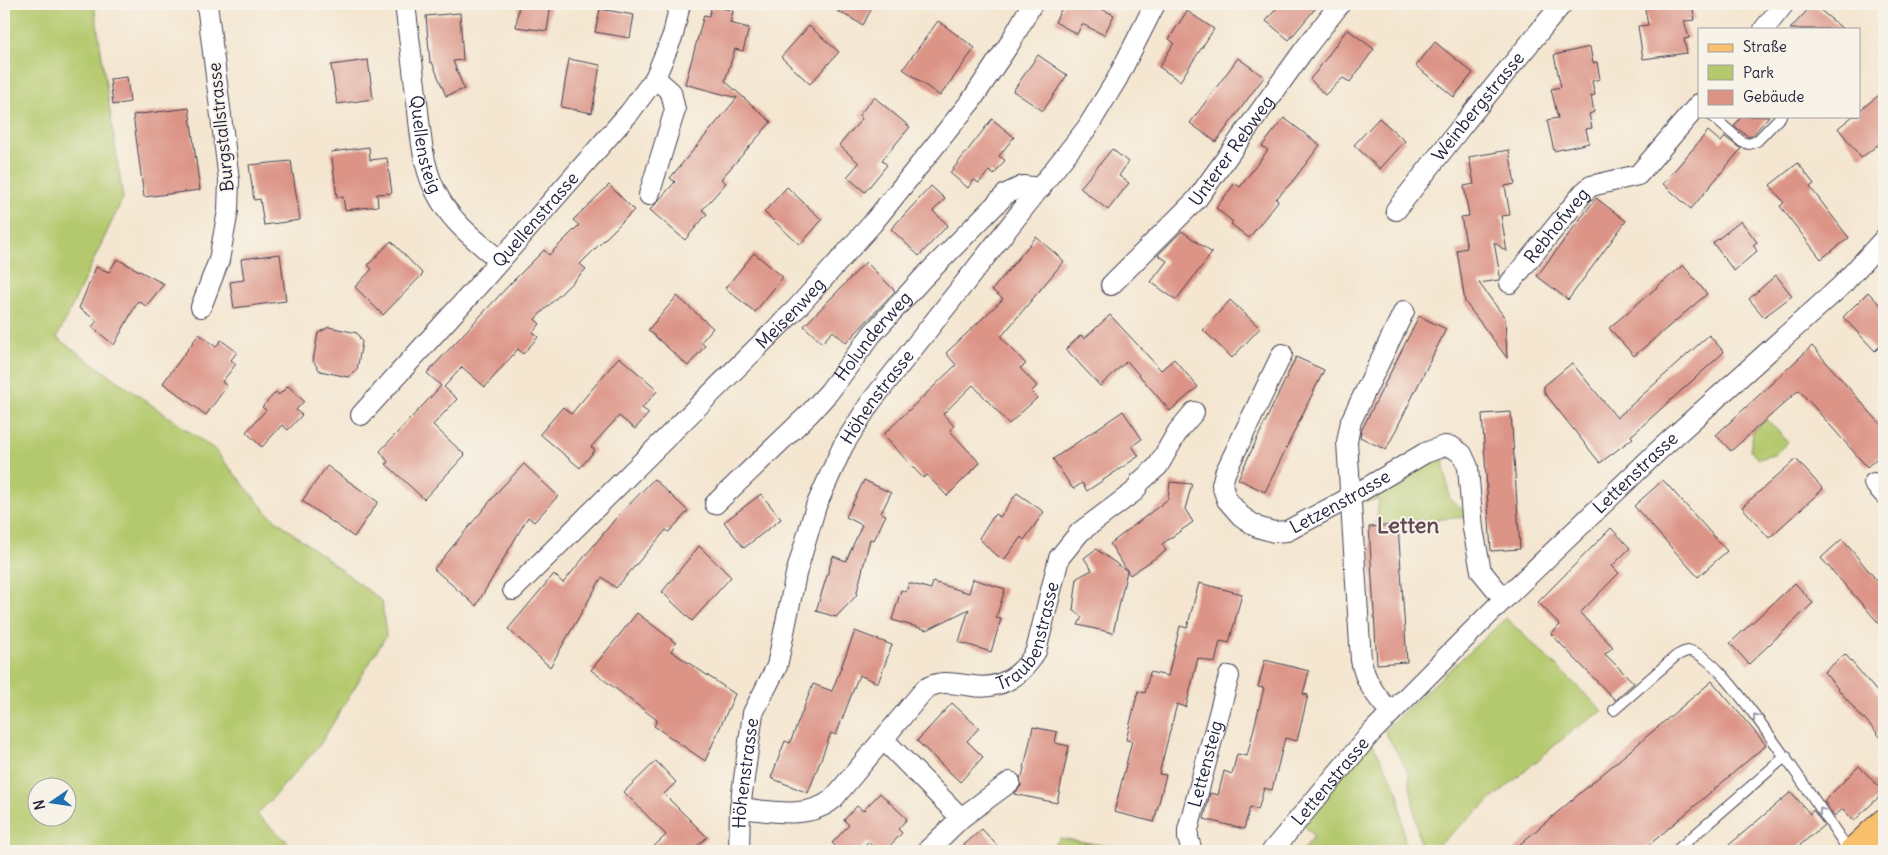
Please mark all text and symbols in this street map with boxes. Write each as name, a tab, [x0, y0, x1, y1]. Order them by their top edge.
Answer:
legend	[1698, 28, 1860, 118]
text: Straße	[1743, 37, 1787, 56]
street label: Weinbergstrasse	[1426, 47, 1529, 166]
street label: Burgstallstrasse	[202, 61, 239, 193]
text: Park	[1743, 63, 1774, 82]
text: Gebäude	[1743, 87, 1804, 106]
street label: Unterer Rebweg	[1184, 91, 1279, 210]
street label: Quellensteig	[405, 94, 447, 197]
street label: Quellenstrasse	[487, 167, 583, 272]
street label: Rebhofweg	[1519, 183, 1594, 268]
street label: Meisenweg	[751, 272, 830, 353]
street label: Holunderweg	[829, 286, 916, 385]
street label: Höhenstrasse	[835, 345, 919, 448]
street label: Lettenstrasse	[1588, 427, 1682, 518]
street label: Letzenstrasse	[1286, 464, 1394, 538]
district label: Letten	[1377, 511, 1439, 539]
street label: Traubenstrasse	[993, 579, 1064, 695]
one-way arrow	[1753, 713, 1762, 723]
street label: Höhenstrasse	[728, 717, 763, 829]
street label: Lettensteig	[1183, 718, 1228, 810]
street label: Lettenstrasse	[1286, 732, 1374, 830]
north arrow	[28, 778, 78, 828]
text: N	[29, 798, 49, 812]
one-way arrow	[1819, 807, 1828, 816]

